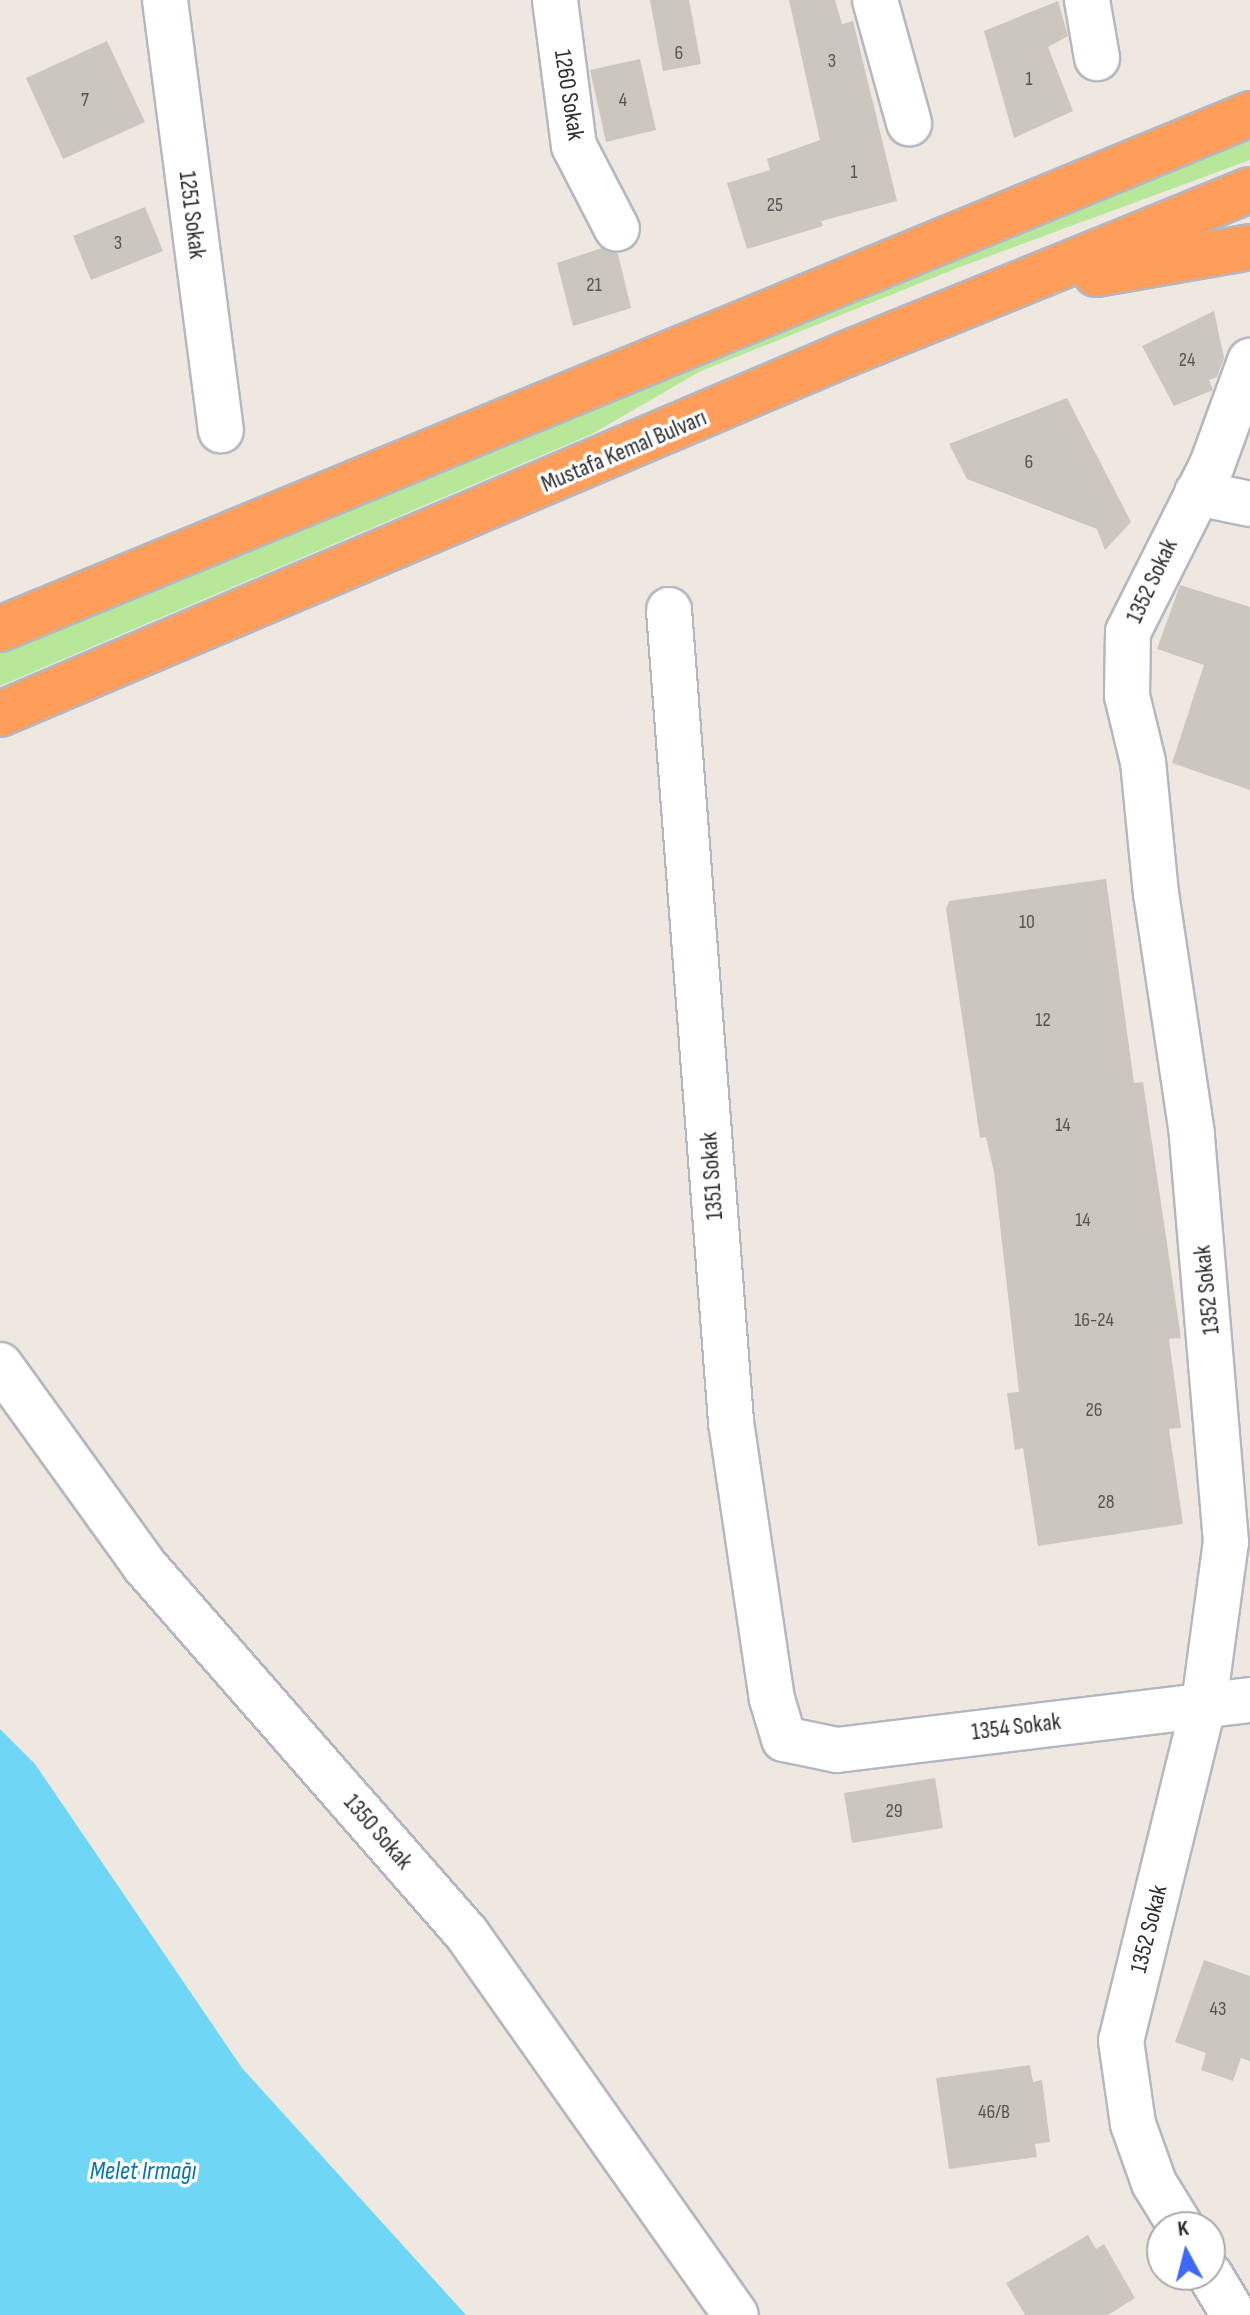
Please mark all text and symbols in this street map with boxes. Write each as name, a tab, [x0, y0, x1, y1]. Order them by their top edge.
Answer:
house number: 6	[675, 41, 683, 65]
street label: 1260 Sokak	[548, 48, 590, 142]
house number: 3	[828, 49, 836, 73]
house number: 1	[1026, 67, 1032, 91]
house number: 7	[81, 88, 89, 112]
house number: 4	[619, 88, 627, 112]
house number: 1	[851, 160, 857, 184]
street label: 1251 Sokak	[172, 169, 212, 261]
house number: 25	[767, 193, 783, 217]
house number: 3	[114, 231, 122, 255]
house number: 21	[586, 273, 602, 297]
house number: 24	[1179, 348, 1195, 372]
street label: Mustafa Kemal Bulvarı	[537, 403, 711, 499]
house number: 6	[1025, 450, 1033, 474]
street label: 1352 Sokak	[1120, 534, 1184, 628]
house number: 10	[1019, 910, 1035, 934]
house number: 12	[1035, 1008, 1051, 1032]
house number: 14	[1055, 1113, 1071, 1137]
street label: 1351 Sokak	[695, 1131, 729, 1221]
house number: 14	[1075, 1208, 1091, 1232]
street label: 1352 Sokak	[1188, 1244, 1226, 1336]
house number: 16-24	[1074, 1308, 1114, 1332]
house number: 26	[1086, 1398, 1102, 1422]
house number: 28	[1098, 1490, 1114, 1514]
street label: 1354 Sokak	[970, 1707, 1062, 1747]
street label: 1350 Sokak	[337, 1788, 419, 1876]
house number: 29	[885, 1799, 903, 1823]
street label: 1352 Sokak	[1124, 1882, 1174, 1976]
house number: 43	[1210, 1997, 1226, 2021]
house number: 46/B	[978, 2100, 1010, 2124]
water label: Melet Irmağı	[90, 2156, 196, 2188]
north arrow	[1146, 2211, 1226, 2291]
text: K	[1176, 2215, 1190, 2243]

